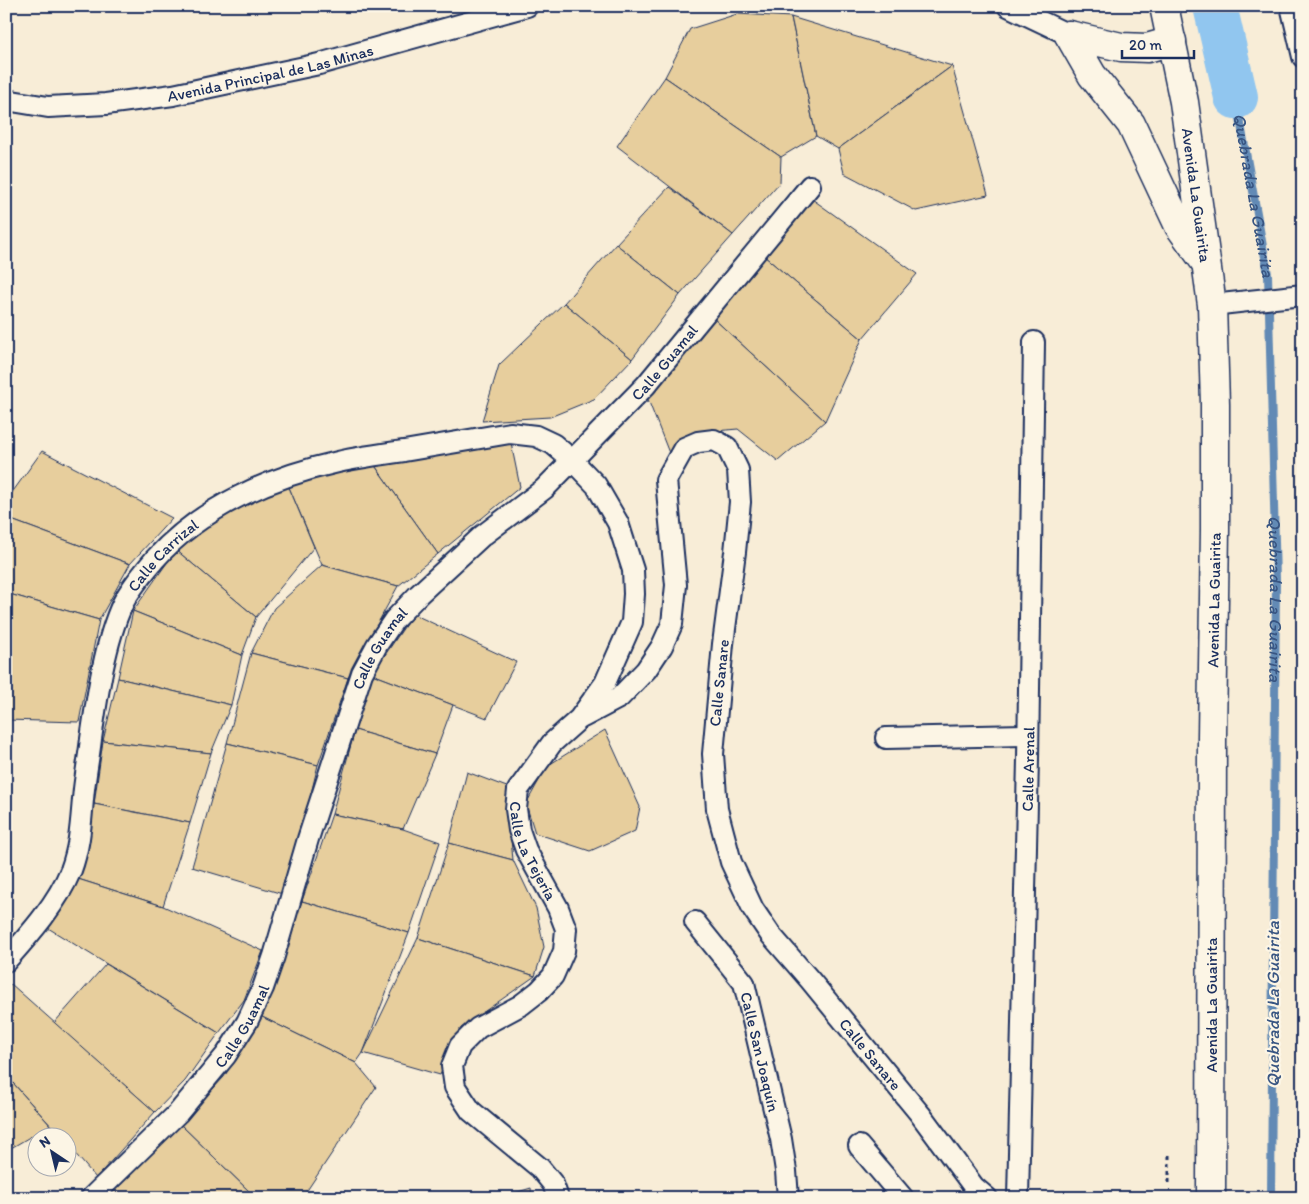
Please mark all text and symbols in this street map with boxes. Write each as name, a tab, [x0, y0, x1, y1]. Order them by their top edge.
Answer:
scale bar	[1122, 28, 1194, 60]
text: 20 m	[1129, 36, 1163, 54]
street label: Avenida Principal de Las Minas	[166, 40, 375, 105]
water label: Quebrada La Guairita	[1228, 111, 1280, 280]
street label: Avenida La Guairita	[1178, 127, 1216, 264]
street label: Calle Guamal	[627, 320, 702, 404]
street label: Calle Carrizal	[123, 514, 202, 595]
water label: Quebrada La Guairita	[1263, 515, 1287, 683]
street label: Avenida La Guairita	[1203, 532, 1225, 668]
street label: Calle Guamal	[348, 602, 411, 692]
street label: Calle Sanare	[705, 638, 733, 728]
street label: Calle Arenal	[1017, 726, 1038, 812]
street label: Calle La Tejería	[506, 800, 562, 904]
water label: Quebrada La Guairita	[1262, 920, 1284, 1087]
street label: Avenida La Guairita	[1202, 937, 1221, 1073]
street label: Calle Guamal	[210, 982, 273, 1071]
street label: Calle San Joaquín	[737, 990, 784, 1114]
street label: Calle Sanare	[836, 1014, 906, 1094]
north arrow	[28, 1126, 78, 1176]
text: N	[36, 1132, 54, 1151]

